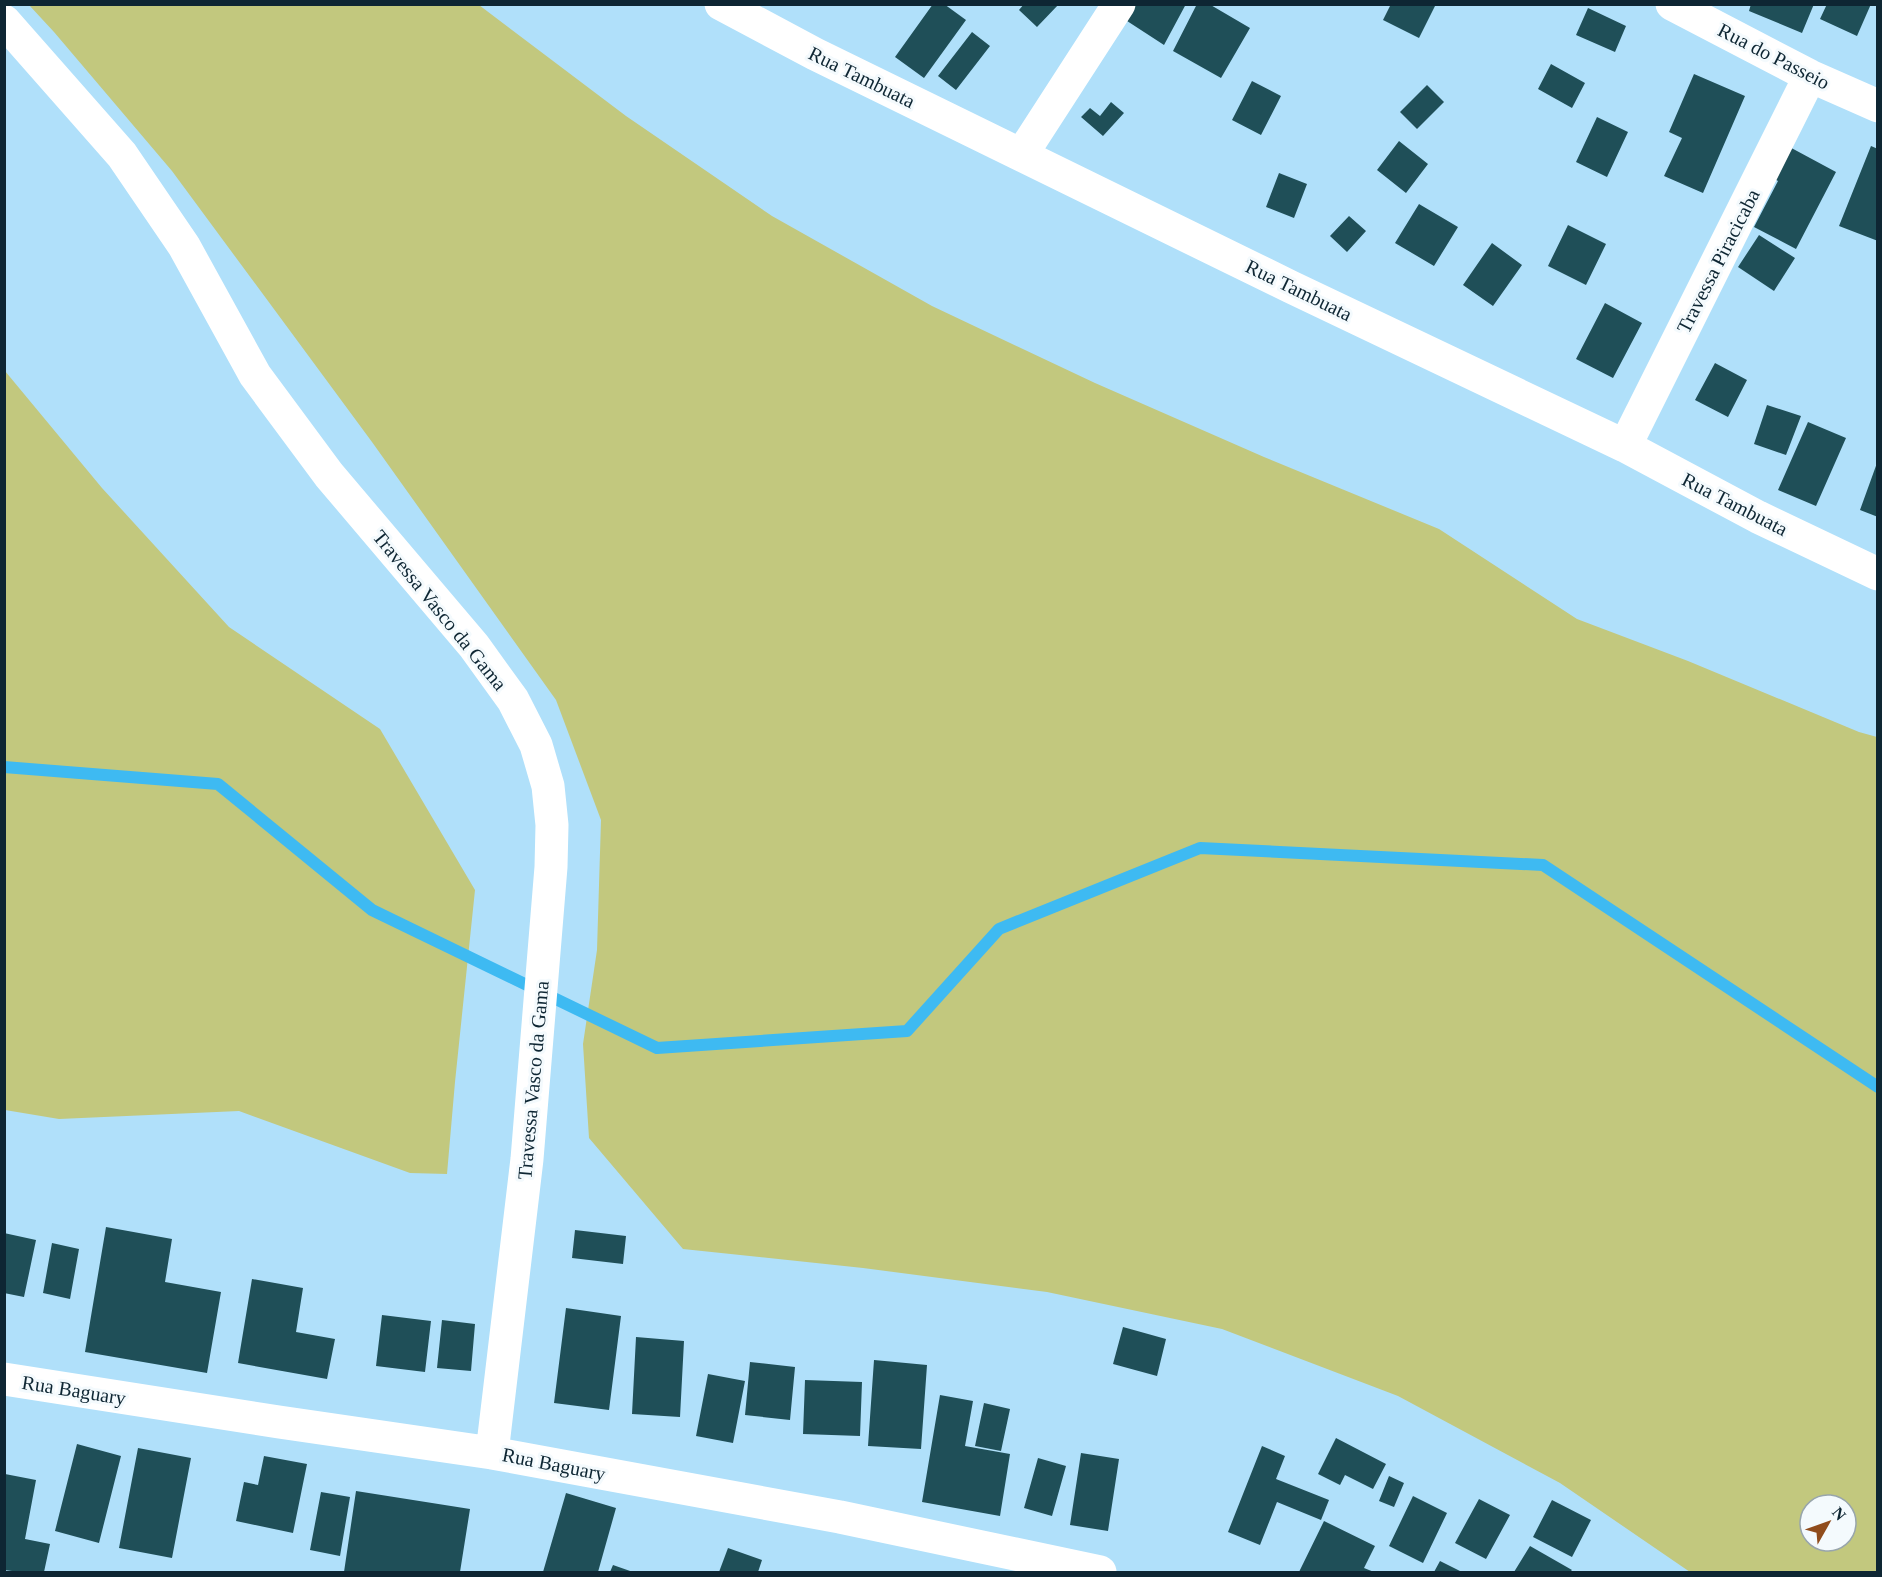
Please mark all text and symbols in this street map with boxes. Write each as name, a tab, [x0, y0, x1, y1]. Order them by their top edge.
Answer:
street label: Rua do Passeio	[1715, 18, 1833, 94]
street label: Rua Tambuata	[805, 42, 919, 112]
street label: Travessa Piracicaba	[1672, 185, 1764, 337]
street label: Rua Tambuata	[1242, 255, 1356, 325]
street label: Rua Tambuata	[1679, 468, 1792, 540]
street label: Travessa Vasco da Gama	[369, 526, 511, 695]
street label: Travessa Vasco da Gama	[513, 980, 553, 1180]
street label: Rua Baguary	[20, 1371, 128, 1410]
street label: Rua Baguary	[500, 1443, 608, 1486]
north arrow	[1798, 1493, 1858, 1553]
text: N	[1829, 1504, 1850, 1524]

